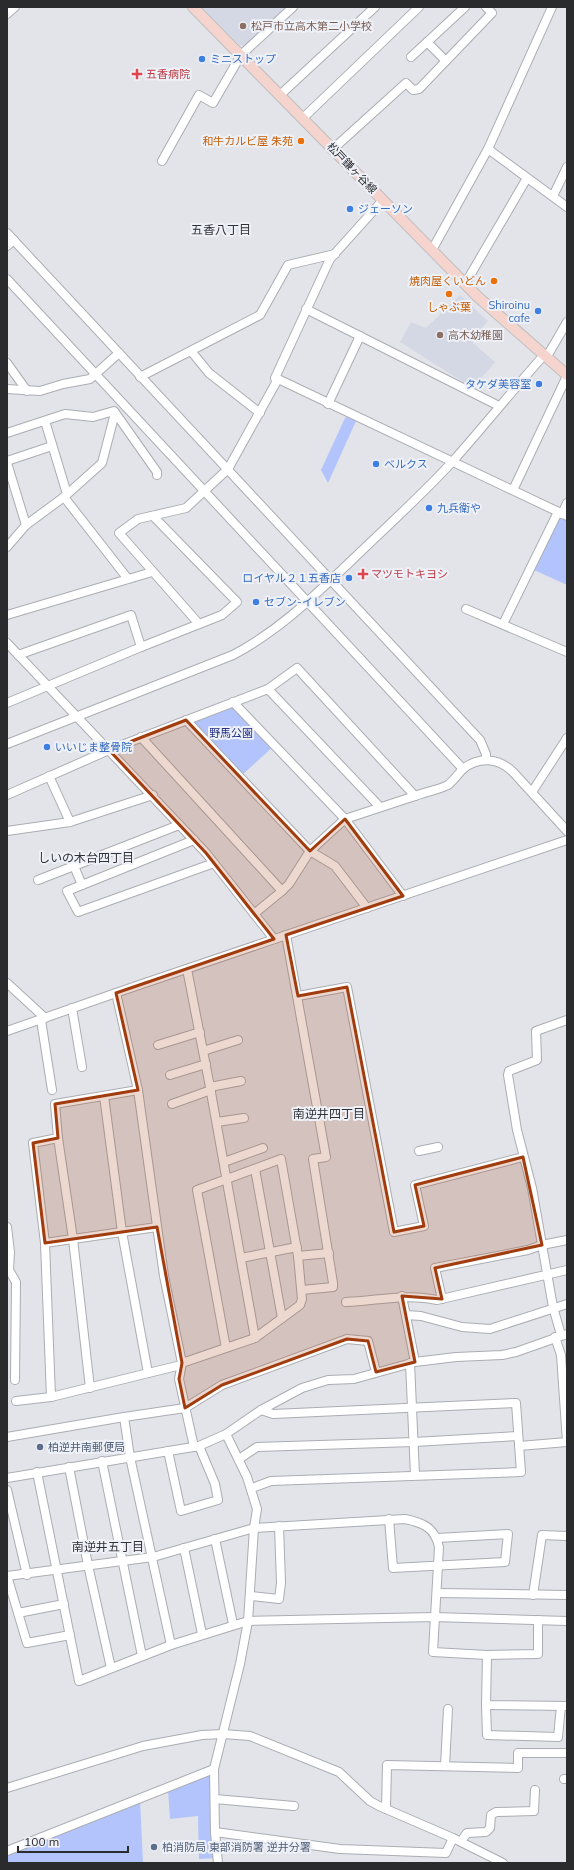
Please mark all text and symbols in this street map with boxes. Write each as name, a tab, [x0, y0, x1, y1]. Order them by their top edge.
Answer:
place label: 松戸市立高木第二小学校	[251, 19, 372, 33]
marker: 松戸市立高木第二小学校	[238, 21, 248, 31]
place label: ミニストップ	[210, 52, 276, 66]
marker: ミニストップ	[197, 54, 207, 64]
place label: 五香病院	[146, 67, 190, 81]
marker: 五香病院	[131, 68, 143, 80]
place label: 和牛カルビ屋 朱苑	[202, 134, 293, 148]
marker: 和牛カルビ屋 朱苑	[296, 136, 306, 146]
street label: 松戸鎌ヶ谷線	[324, 139, 380, 197]
place label: ジェーソン	[358, 202, 413, 216]
marker: ジェーソン	[345, 204, 355, 214]
district label: 五香八丁目	[191, 222, 251, 237]
place label: 焼肉屋くいどん	[409, 274, 486, 288]
marker: 焼肉屋くいどん	[489, 276, 499, 286]
marker: しゃぶ葉	[444, 289, 454, 299]
place label: Shiroinu cafe	[488, 298, 530, 325]
place label: しゃぶ葉	[427, 300, 471, 314]
marker: Shiroinu cafe	[533, 306, 543, 316]
place label: 高木幼稚園	[448, 328, 503, 342]
marker: 高木幼稚園	[435, 330, 445, 340]
place label: タケダ美容室	[465, 377, 531, 391]
marker: タケダ美容室	[534, 379, 544, 389]
place label: ベルクス	[384, 457, 428, 471]
marker: ベルクス	[371, 459, 381, 469]
place label: 九兵衛や	[437, 501, 481, 515]
marker: 九兵衛や	[424, 503, 434, 513]
place label: マツモトキヨシ	[371, 567, 448, 581]
marker: マツモトキヨシ	[358, 569, 368, 579]
place label: ロイヤル２１五香店	[242, 571, 341, 585]
marker: ロイヤル２１五香店	[344, 573, 354, 583]
place label: セブン-イレブン	[264, 595, 346, 609]
marker: セブン-イレブン	[251, 597, 261, 607]
park label: 野馬公園	[209, 726, 253, 740]
place label: いいじま整骨院	[55, 740, 132, 754]
marker: いいじま整骨院	[42, 742, 52, 752]
district label: しいの木台四丁目	[38, 850, 134, 865]
district label: 南逆井四丁目	[293, 1106, 365, 1121]
place label: 柏逆井南郵便局	[48, 1440, 125, 1454]
marker: 柏逆井南郵便局	[35, 1442, 45, 1452]
district label: 南逆井五丁目	[72, 1539, 144, 1554]
scale bar	[18, 1828, 128, 1854]
text: 100 m	[24, 1834, 59, 1849]
place label: 柏消防局 東部消防署 逆井分署	[162, 1840, 311, 1854]
marker: 柏消防局 東部消防署 逆井分署	[149, 1842, 159, 1852]

